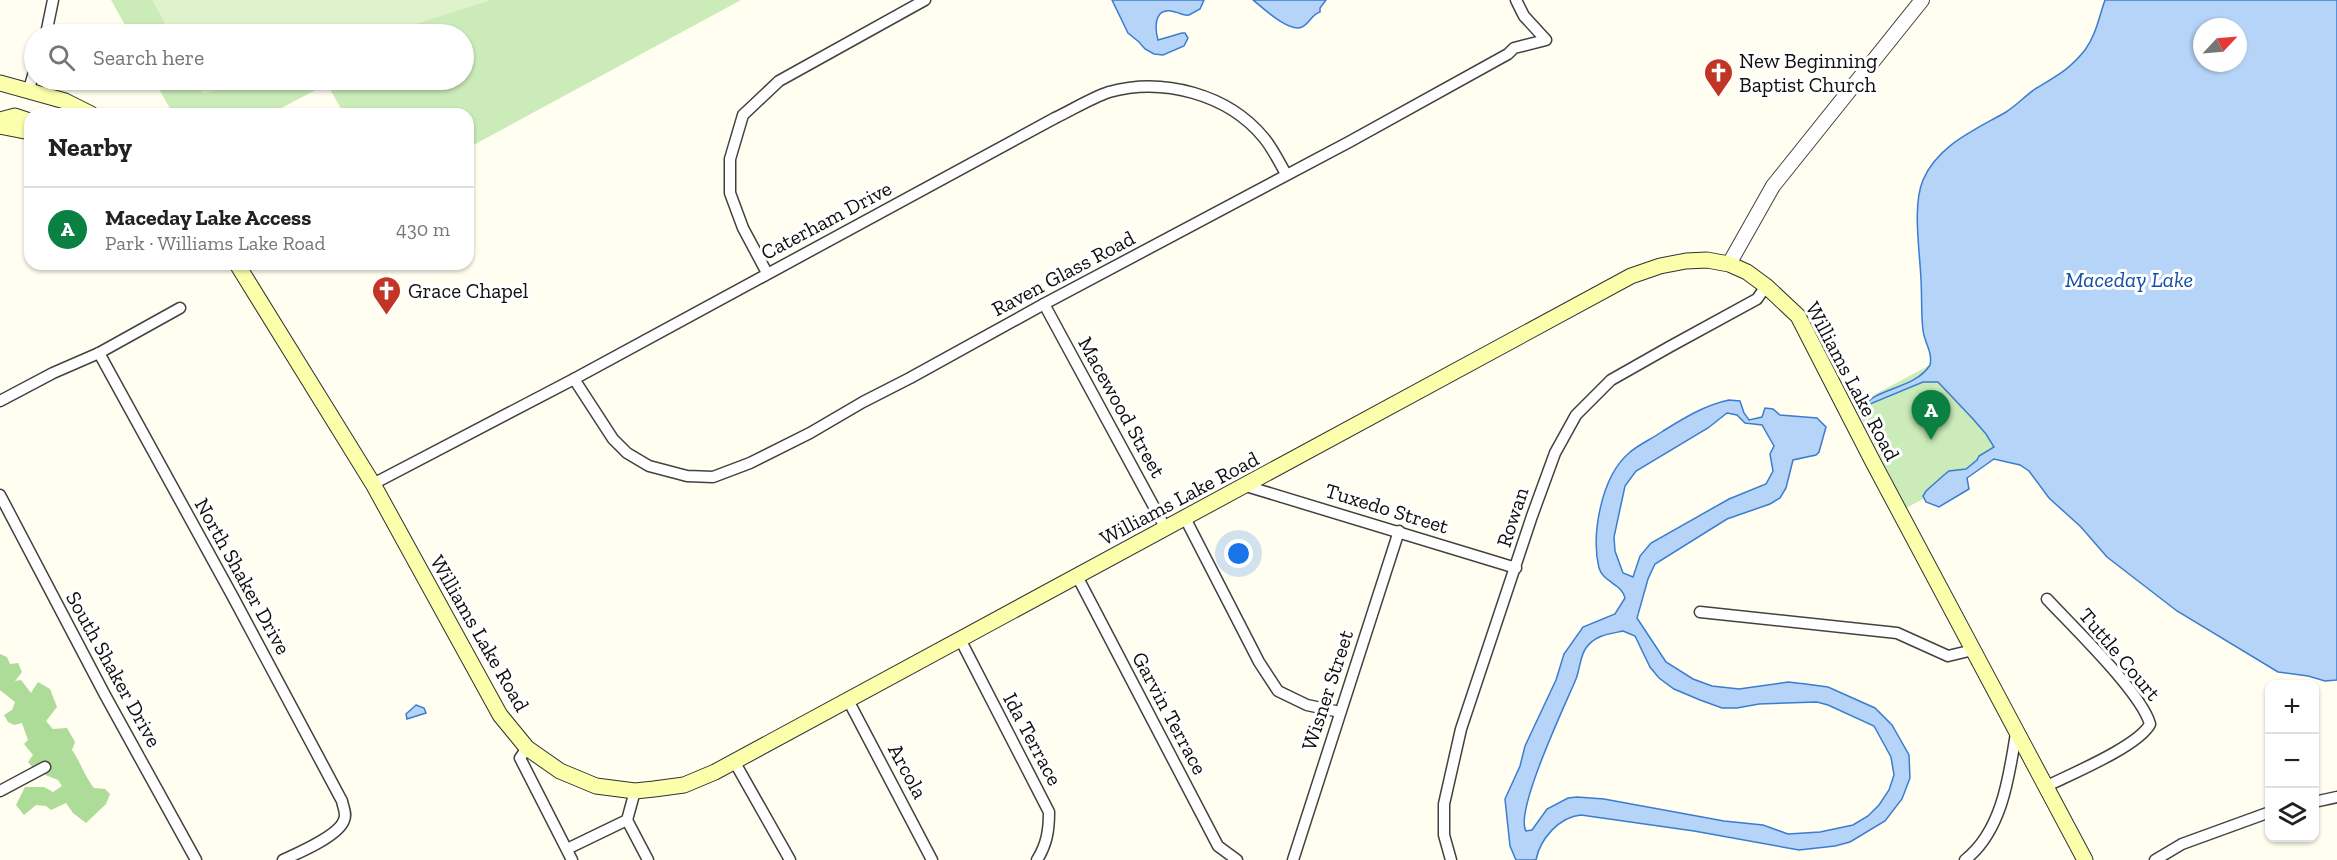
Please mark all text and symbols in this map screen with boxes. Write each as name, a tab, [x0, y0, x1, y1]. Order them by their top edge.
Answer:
north arrow	[2193, 18, 2247, 72]
search box	[24, 24, 474, 90]
icon: search	[45, 41, 78, 74]
text: Search here	[93, 44, 204, 71]
place label: New Beginning Baptist Church	[1739, 48, 1878, 97]
church icon: New Beginning Baptist Church	[1702, 56, 1734, 98]
text: Nearby	[48, 131, 132, 163]
street label: Caterham Drive	[756, 175, 896, 265]
text: Maceday Lake Access	[105, 204, 311, 231]
text: A	[61, 217, 74, 241]
text: 430 m	[396, 217, 450, 241]
street label: Raven Glass Road	[987, 225, 1139, 321]
text: Park · Williams Lake Road	[105, 231, 325, 255]
water label: Maceday Lake	[2065, 266, 2193, 293]
church icon: Grace Chapel	[371, 274, 403, 316]
place label: Grace Chapel	[408, 278, 529, 303]
street label: Williams Lake Road	[1801, 297, 1906, 465]
street label: Macewood Street	[1073, 332, 1171, 482]
pin: A	[1912, 390, 1950, 440]
street label: Williams Lake Road	[1095, 445, 1263, 550]
street label: Tuxedo Street	[1322, 477, 1452, 539]
street label: Rowan	[1491, 484, 1533, 550]
street label: North Shaker Drive	[190, 493, 296, 659]
your location	[1224, 539, 1253, 568]
street label: Williams Lake Road	[425, 550, 535, 716]
street label: South Shaker Drive	[61, 587, 167, 751]
street label: Tuttle Court	[2074, 603, 2166, 706]
street label: Wisner Street	[1296, 627, 1358, 753]
street label: Garvin Terrace	[1127, 647, 1213, 779]
map controls	[2265, 680, 2319, 842]
button: +	[2265, 680, 2319, 734]
street label: Ida Terrace	[998, 688, 1068, 790]
button: −	[2265, 734, 2319, 788]
street label: Arcola	[883, 739, 933, 803]
button: layers	[2265, 788, 2319, 842]

